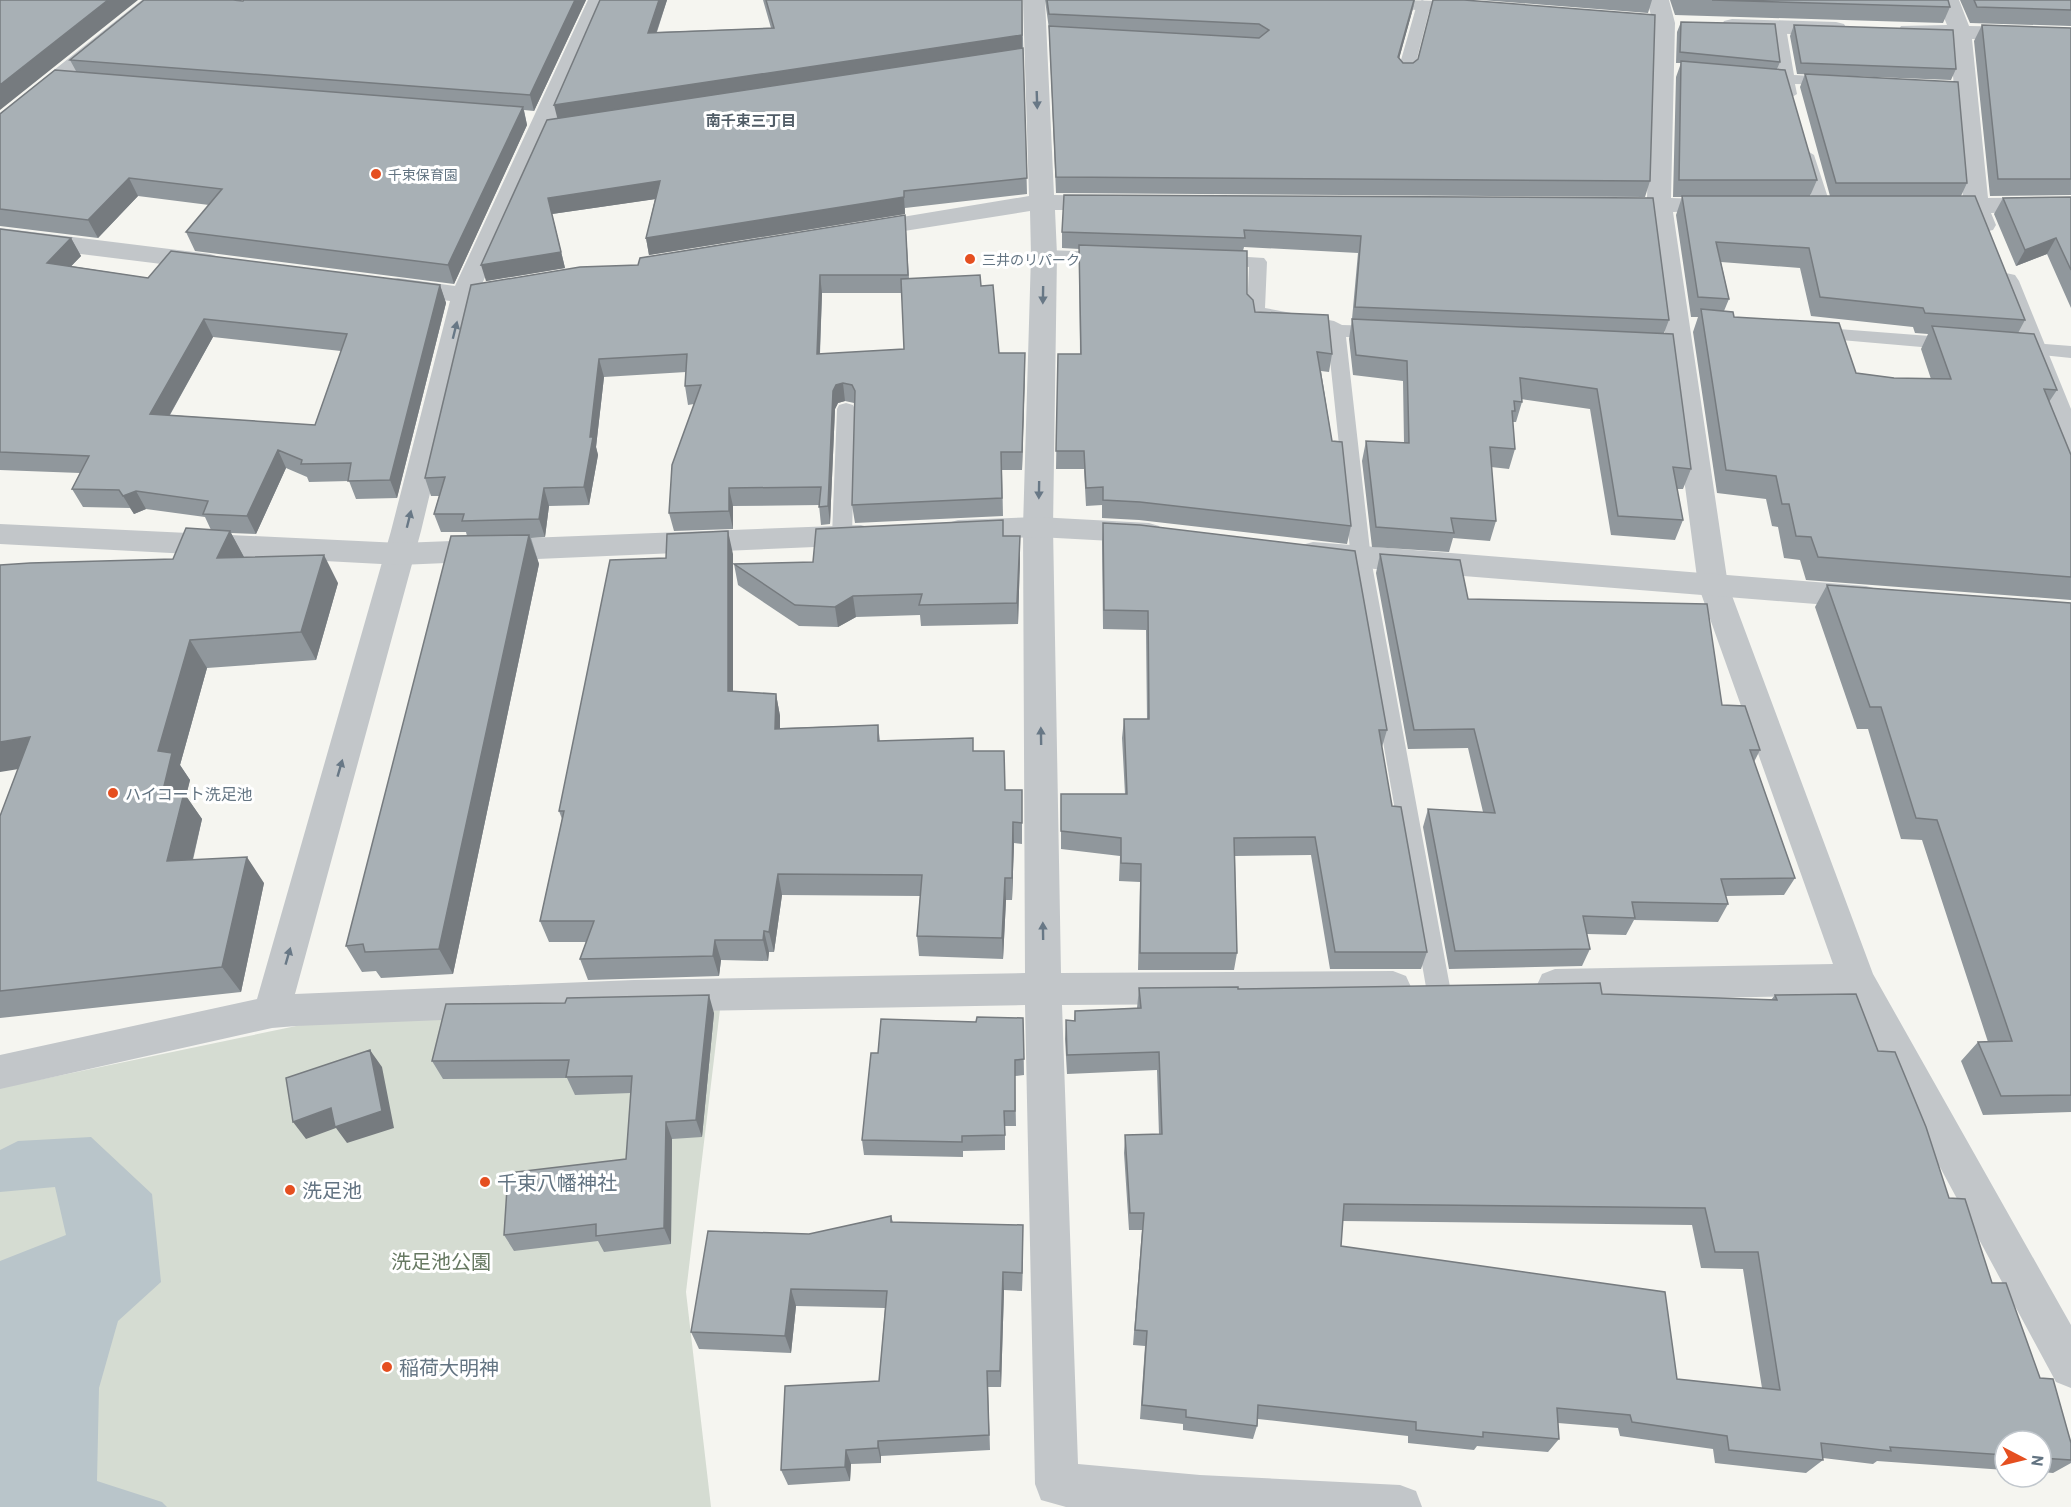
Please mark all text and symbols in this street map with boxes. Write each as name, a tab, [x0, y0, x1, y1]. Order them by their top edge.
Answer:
one-way arrow	[1032, 91, 1041, 110]
district label: 南千束三丁目	[706, 111, 796, 129]
place label: 千束保育園	[388, 166, 458, 183]
marker: 千束保育園	[369, 167, 383, 181]
place label: 三井のリパーク	[982, 251, 1080, 268]
marker: 三井のリパーク	[963, 252, 977, 266]
one-way arrow	[1038, 286, 1048, 305]
one-way arrow	[451, 321, 461, 339]
one-way arrow	[1034, 481, 1044, 500]
one-way arrow	[405, 510, 415, 529]
one-way arrow	[1036, 726, 1046, 745]
one-way arrow	[336, 759, 346, 777]
place label: ハイコート洗足池	[125, 784, 253, 803]
marker: ハイコート洗足池	[106, 786, 120, 800]
one-way arrow	[1038, 921, 1048, 940]
one-way arrow	[284, 947, 293, 965]
place label: 千束八幡神社	[497, 1170, 617, 1194]
marker: 千束八幡神社	[478, 1175, 492, 1189]
place label: 洗足池	[302, 1178, 362, 1202]
marker: 洗足池	[283, 1183, 297, 1197]
park label: 洗足池公園	[391, 1249, 491, 1273]
place label: 稲荷大明神	[399, 1355, 499, 1379]
marker: 稲荷大明神	[380, 1360, 394, 1374]
north arrow	[1993, 1429, 2053, 1489]
text: N	[2028, 1454, 2048, 1467]

